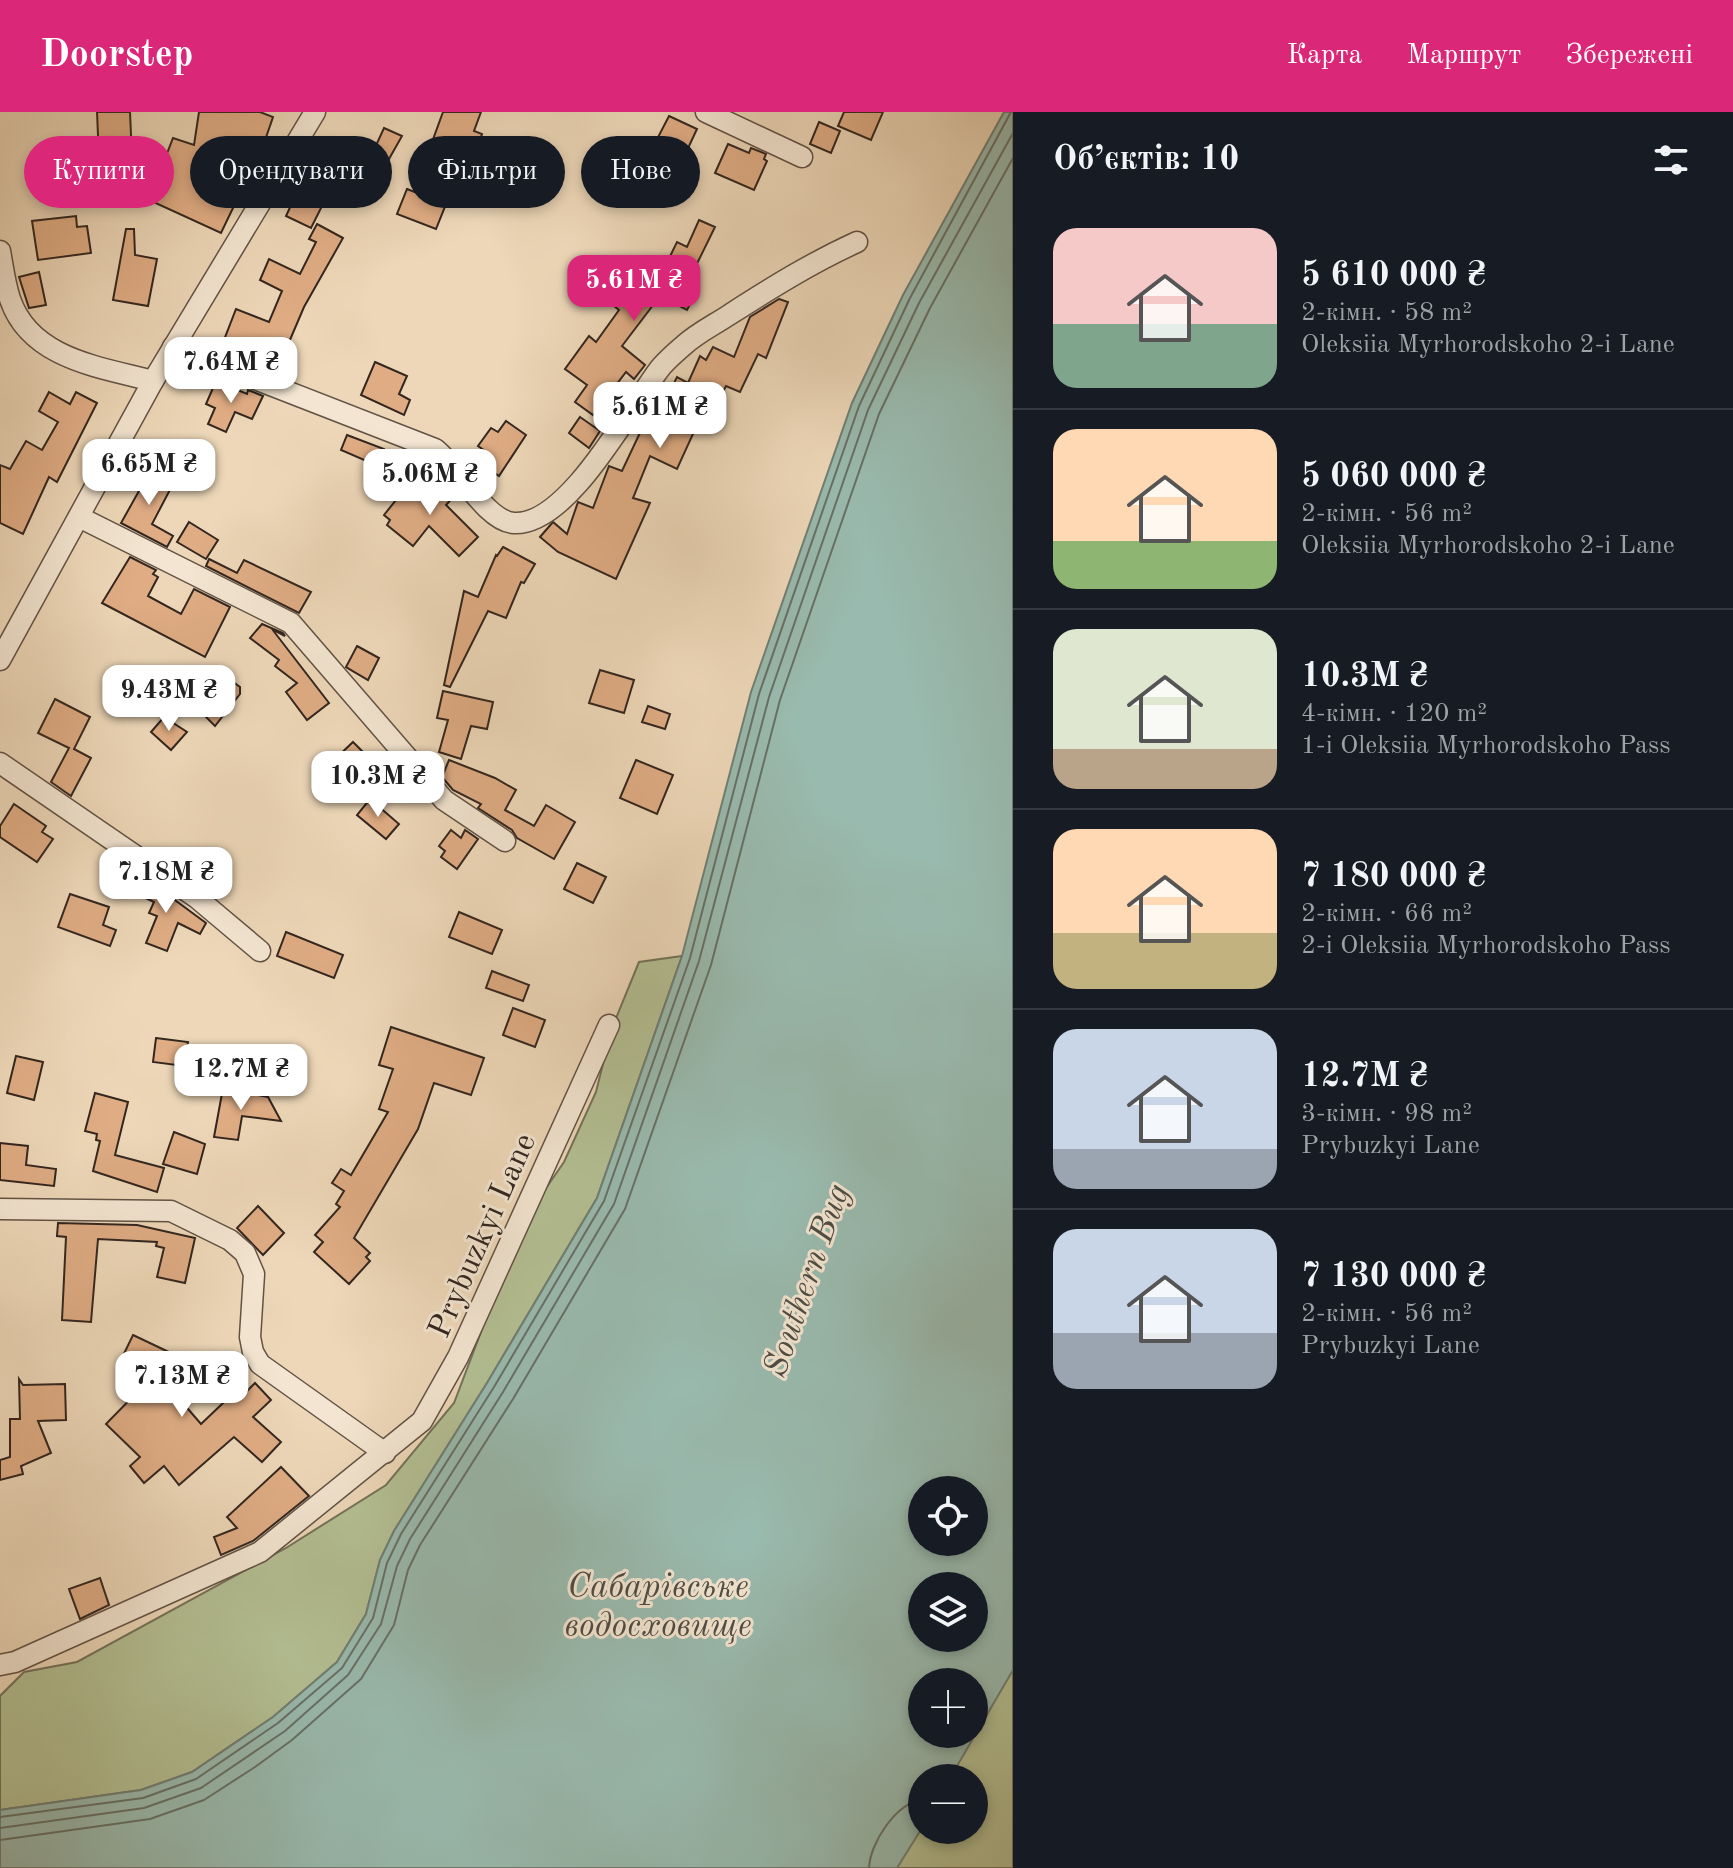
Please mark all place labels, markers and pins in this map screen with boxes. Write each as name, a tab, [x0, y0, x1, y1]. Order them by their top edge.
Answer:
pin: 5.61M ₴	[560, 255, 708, 323]
pin: 7.64M ₴	[157, 337, 305, 405]
pin: 5.61M ₴	[586, 382, 734, 450]
pin: 6.65M ₴	[75, 439, 223, 507]
pin: 5.06M ₴	[356, 449, 504, 517]
pin: 9.43M ₴	[95, 665, 243, 733]
pin: 10.3M ₴	[304, 751, 452, 819]
pin: 7.18M ₴	[92, 847, 240, 915]
pin: 12.7M ₴	[167, 1044, 315, 1112]
pin: 7.13M ₴	[108, 1351, 256, 1419]

